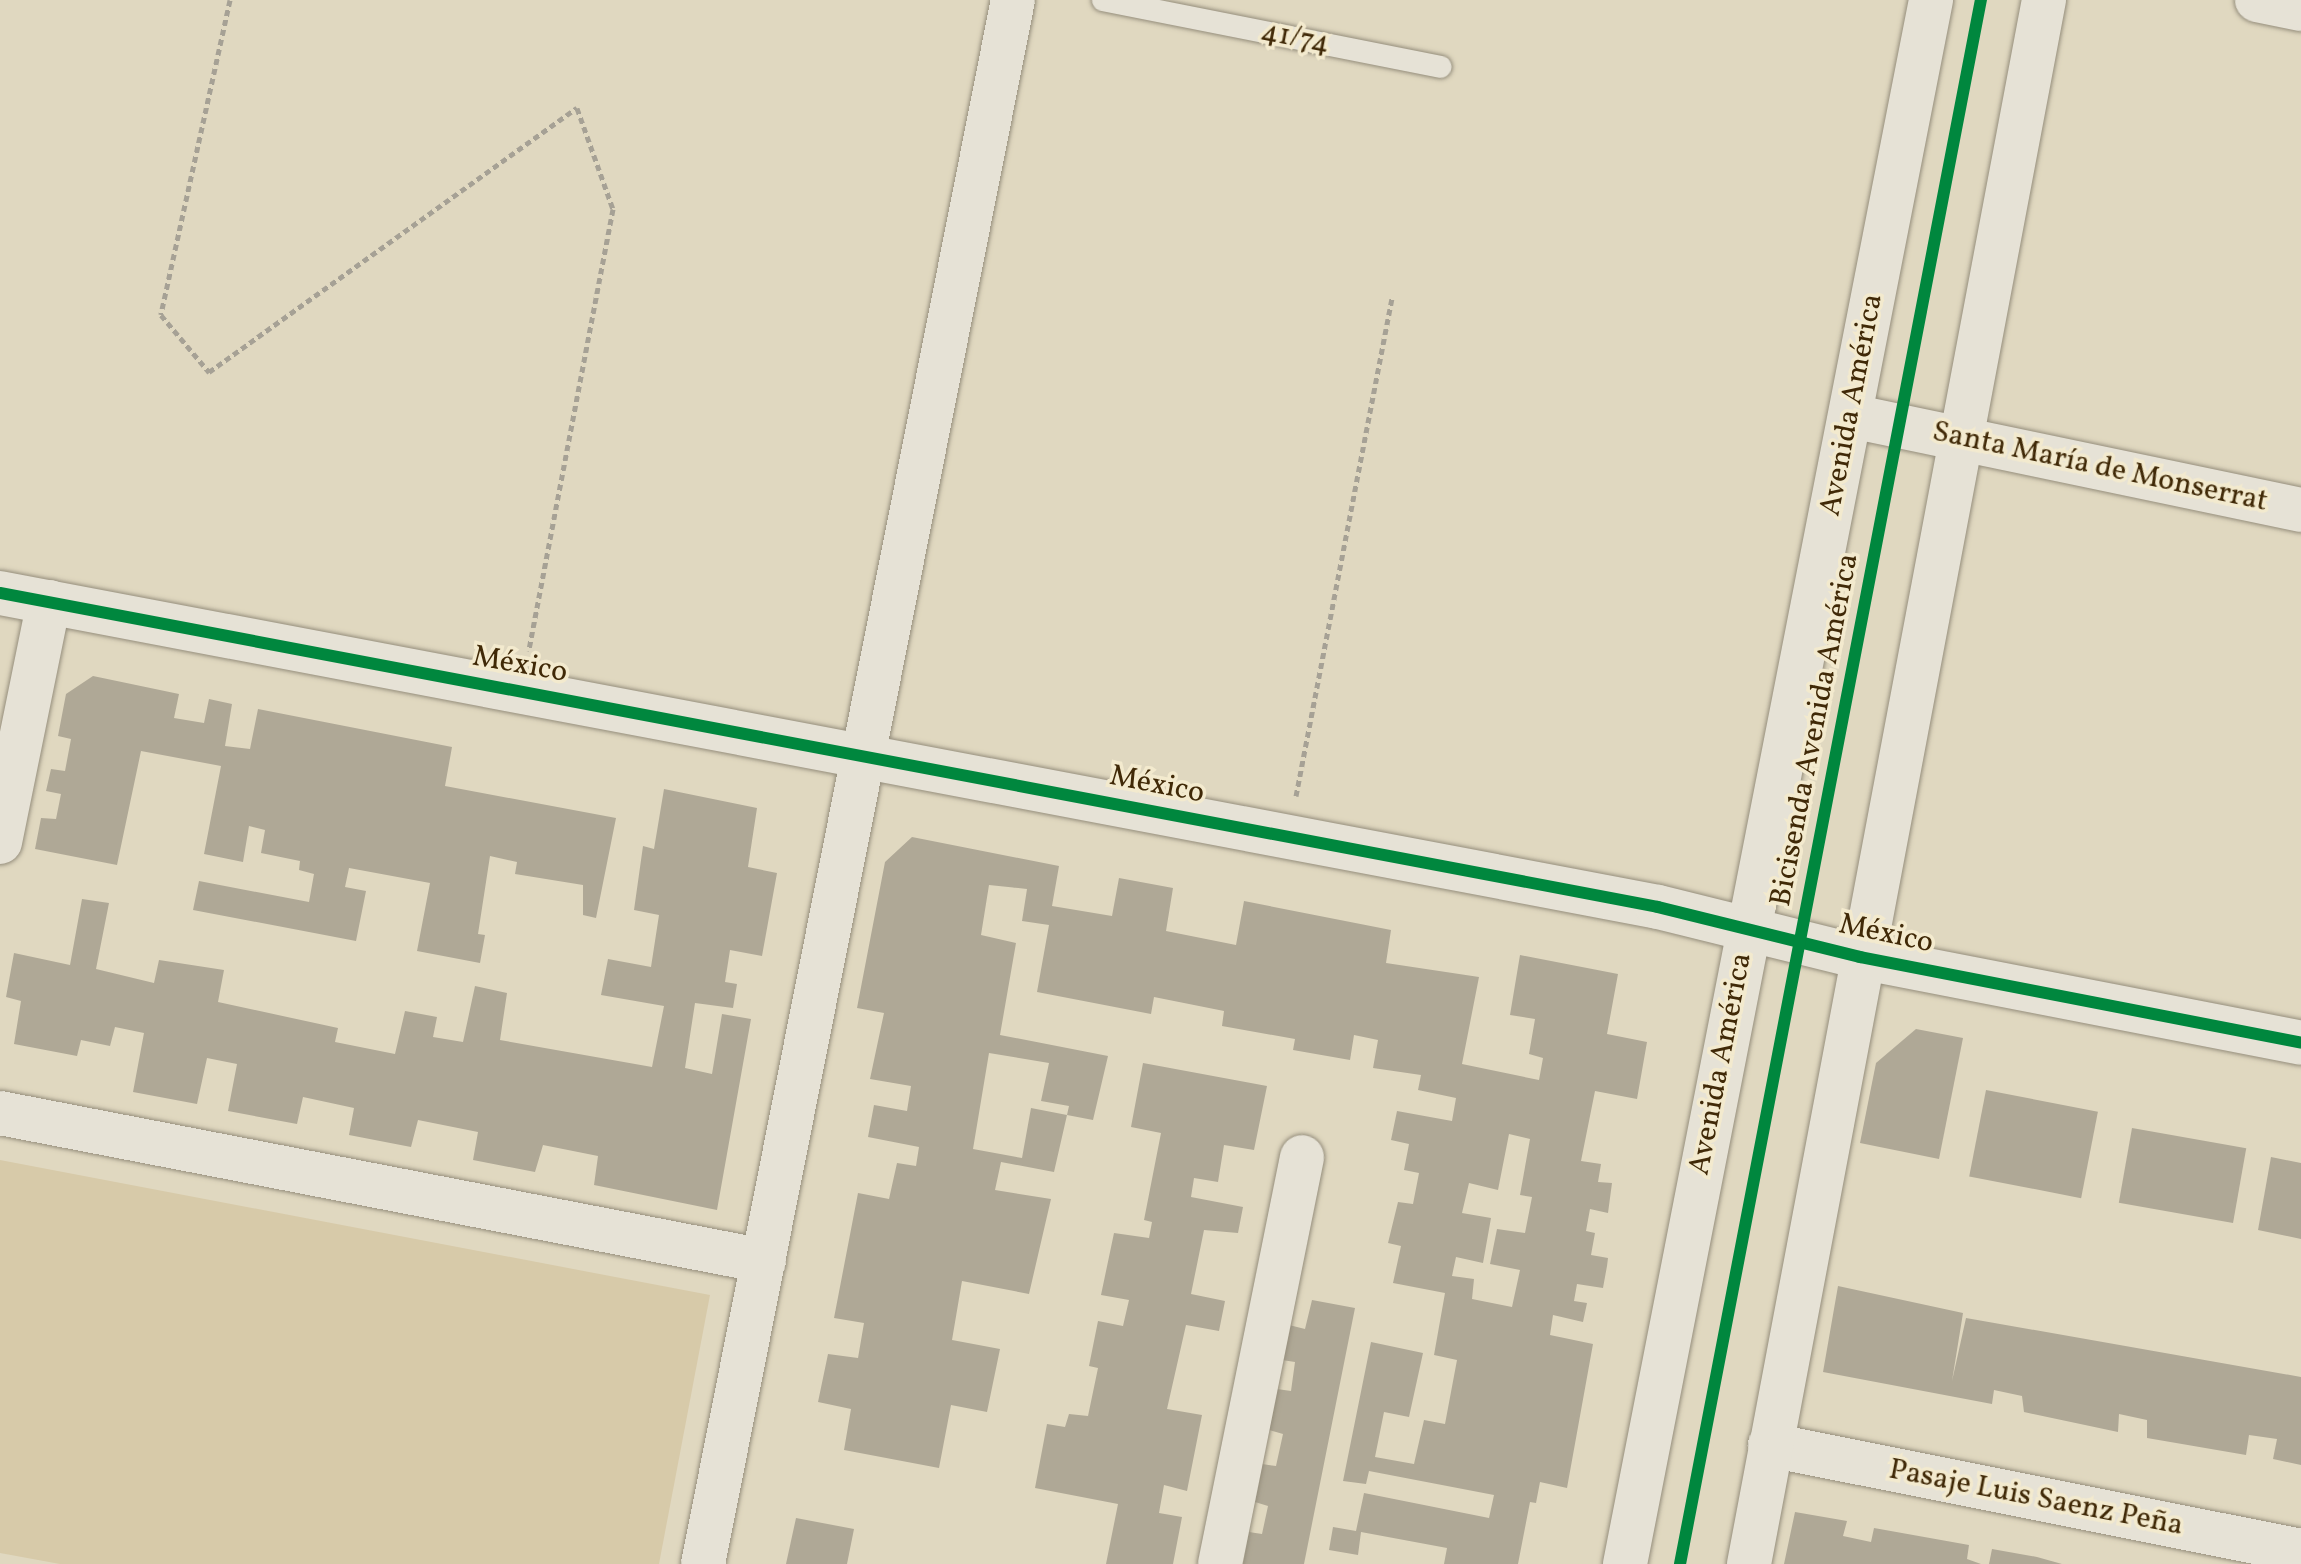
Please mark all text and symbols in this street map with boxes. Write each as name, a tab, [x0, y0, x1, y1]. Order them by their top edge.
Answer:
street label: 41/74	[1258, 14, 1332, 62]
street label: Avenida América	[1813, 291, 1891, 519]
street label: Santa María de Monserrat	[1929, 414, 2271, 520]
street label: Bicisenda Avenida América	[1763, 551, 1867, 909]
street label: México	[470, 639, 570, 691]
street label: México	[1107, 758, 1207, 812]
street label: México	[1836, 906, 1936, 962]
street label: Avenida América	[1682, 950, 1760, 1178]
street label: Pasaje Luis Saenz Peña	[1886, 1452, 2186, 1544]

